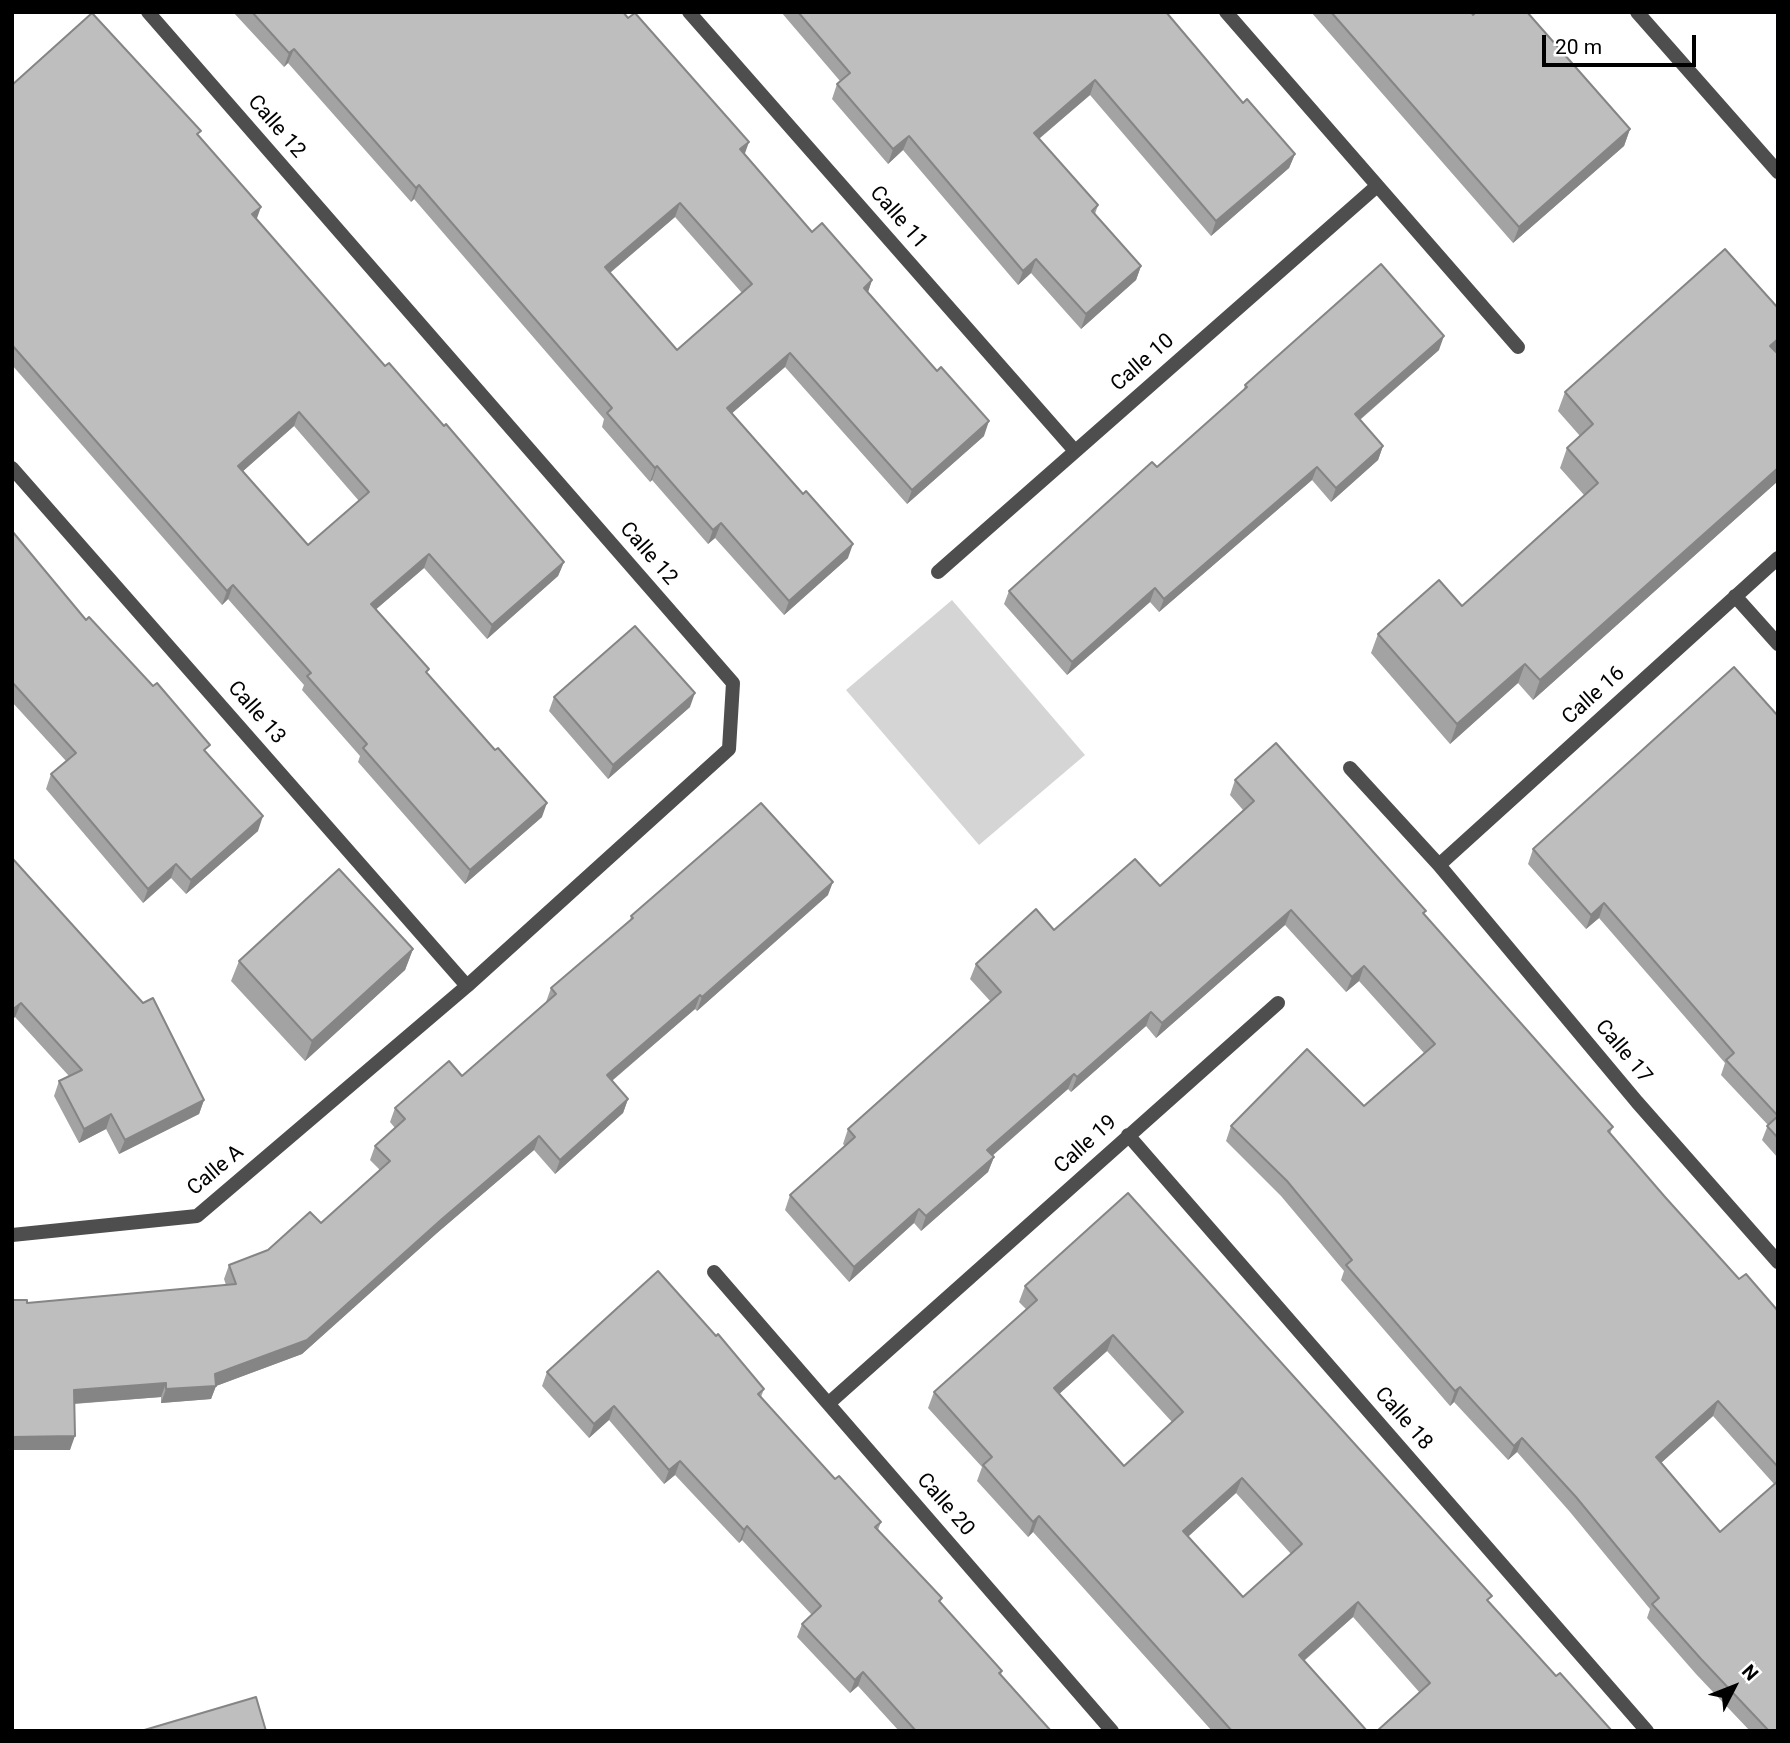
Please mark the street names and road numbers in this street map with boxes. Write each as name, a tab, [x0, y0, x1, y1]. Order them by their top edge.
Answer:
street label: Calle 12	[242, 90, 310, 164]
street label: Calle 11	[864, 181, 932, 255]
street label: Calle 10	[1106, 329, 1180, 397]
street label: Calle 12	[614, 517, 682, 591]
street label: Calle 16	[1558, 661, 1630, 731]
street label: Calle 13	[222, 676, 290, 750]
street label: Calle 17	[1589, 1015, 1657, 1089]
street label: Calle 19	[1050, 1110, 1122, 1180]
street label: Calle A	[183, 1140, 249, 1202]
street label: Calle 18	[1369, 1382, 1437, 1456]
street label: Calle 20	[911, 1468, 979, 1542]

